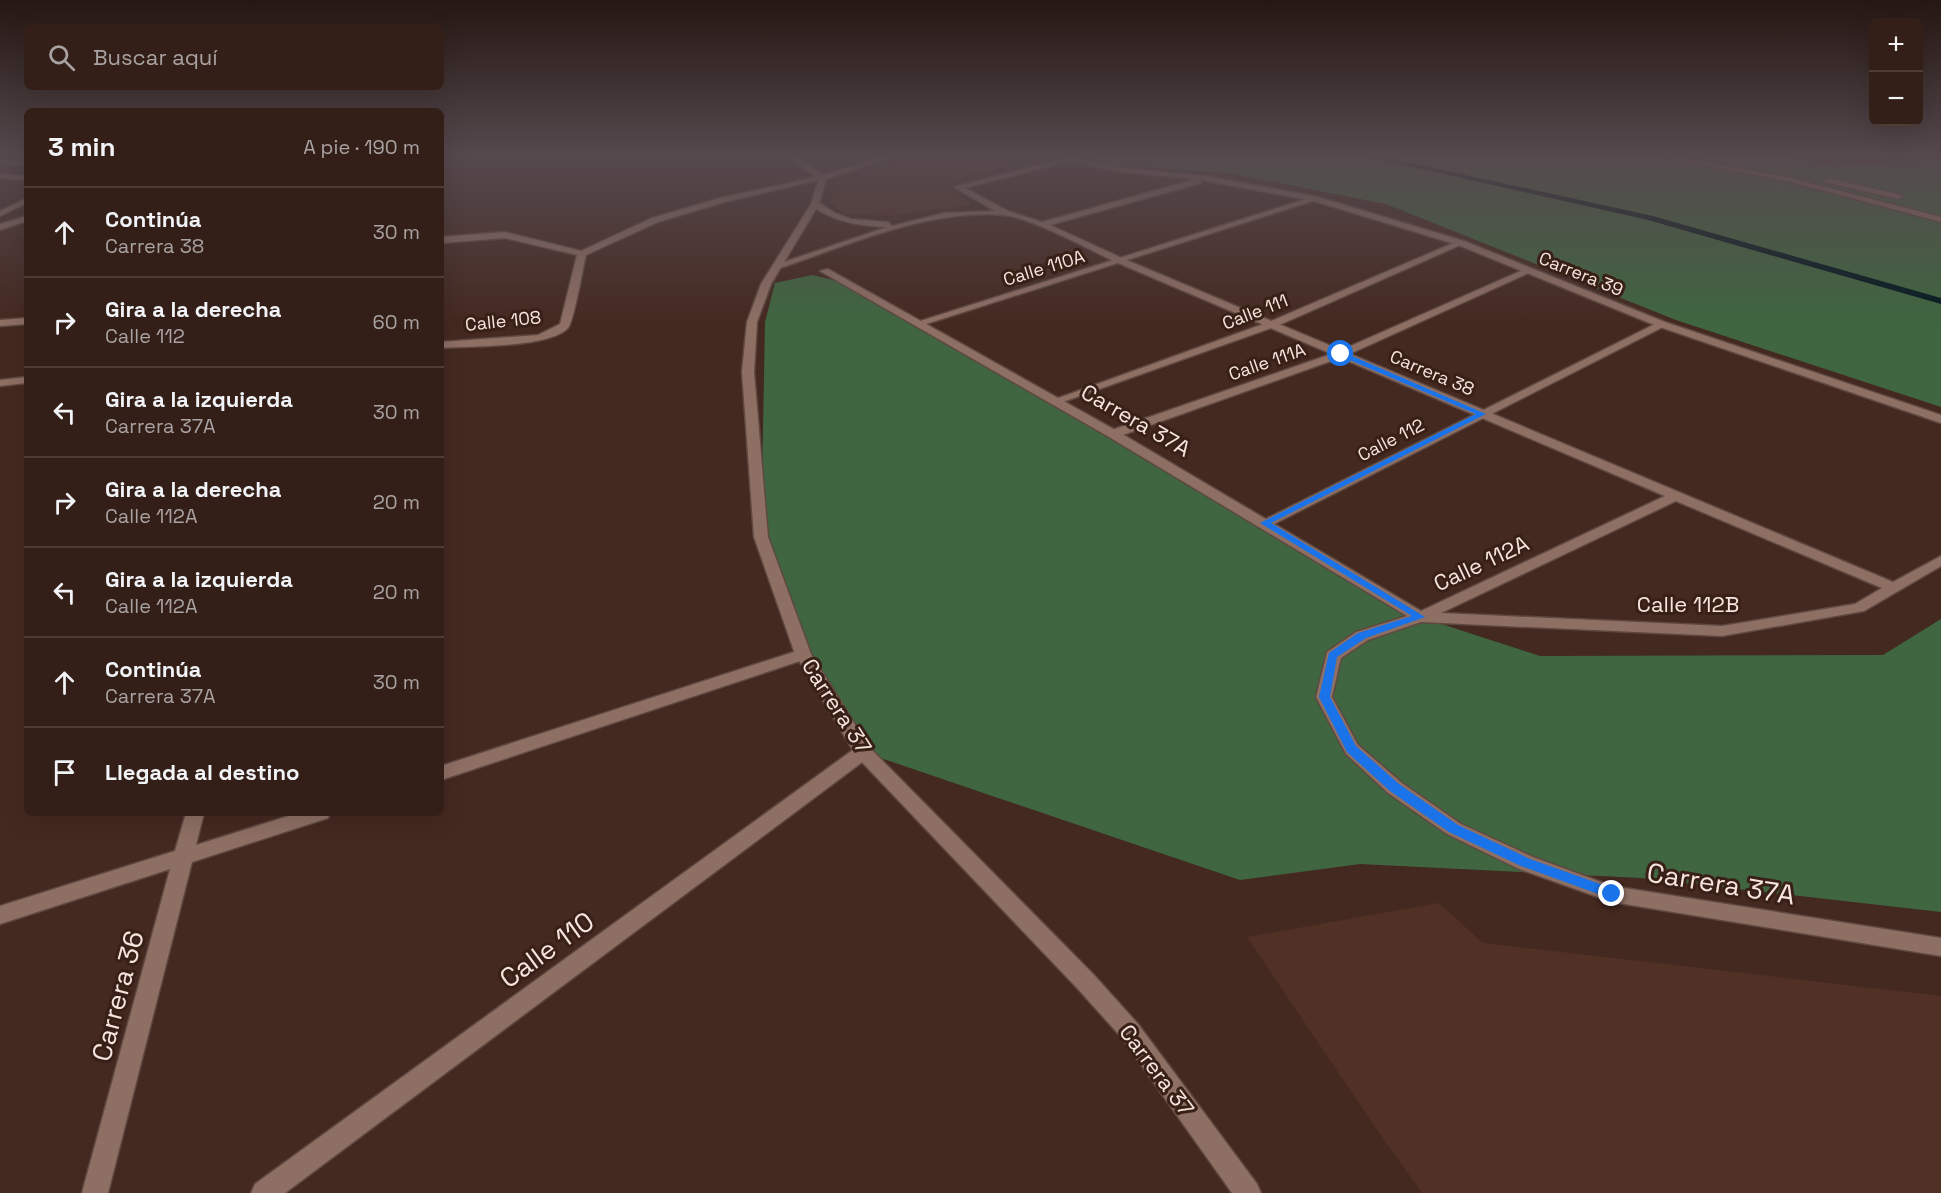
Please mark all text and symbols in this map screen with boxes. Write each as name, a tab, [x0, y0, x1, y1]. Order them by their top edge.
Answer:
map controls	[1869, 18, 1923, 126]
button: +	[1869, 18, 1923, 72]
search box	[24, 24, 444, 90]
icon: search	[45, 41, 78, 74]
text: Buscar aquí	[93, 43, 218, 71]
button: −	[1869, 72, 1923, 126]
text: 3 min	[48, 130, 116, 164]
text: A pie · 190 m	[303, 134, 420, 160]
text: Continúa	[105, 205, 201, 233]
icon: ahead	[48, 216, 81, 249]
text: 30 m	[373, 219, 420, 245]
text: Carrera 38	[105, 233, 204, 259]
street label: Calle 110A	[1000, 244, 1087, 291]
street label: Carrera 39	[1536, 246, 1627, 301]
street label: Calle 111	[1219, 289, 1291, 335]
text: Gira a la derecha	[105, 295, 282, 323]
street label: Calle 108	[464, 305, 542, 336]
icon: right	[48, 306, 81, 339]
text: 60 m	[373, 309, 420, 335]
text: Calle 112	[105, 323, 185, 349]
street label: Calle 111A	[1225, 338, 1308, 385]
route start	[1327, 340, 1353, 366]
street label: Carrera 38	[1387, 344, 1478, 401]
street label: Carrera 37A	[1076, 377, 1196, 463]
text: Gira a la izquierda	[105, 385, 293, 413]
icon: left	[48, 396, 81, 429]
text: 30 m	[373, 399, 420, 425]
text: Carrera 37A	[105, 413, 216, 439]
street label: Calle 112	[1354, 413, 1428, 466]
text: Gira a la derecha	[105, 475, 282, 503]
icon: right	[48, 486, 81, 519]
text: 20 m	[373, 489, 420, 515]
text: Calle 112A	[105, 503, 198, 529]
street label: Calle 112A	[1429, 529, 1533, 597]
text: Gira a la izquierda	[105, 565, 293, 593]
icon: left	[48, 576, 81, 609]
text: 20 m	[373, 579, 420, 605]
street label: Calle 112B	[1637, 590, 1739, 618]
text: Calle 112A	[105, 593, 198, 619]
street label: Carrera 37	[796, 653, 878, 759]
text: Continúa	[105, 655, 201, 683]
icon: ahead	[48, 666, 81, 699]
text: 30 m	[373, 669, 420, 695]
text: Carrera 37A	[105, 683, 216, 709]
icon: arrive	[48, 756, 81, 789]
text: Llegada al destino	[105, 758, 299, 786]
street label: Carrera 37A	[1645, 855, 1798, 912]
route end	[1598, 880, 1624, 906]
street label: Calle 110	[492, 903, 601, 996]
street label: Carrera 36	[83, 927, 152, 1065]
street label: Carrera 37	[1113, 1018, 1201, 1122]

